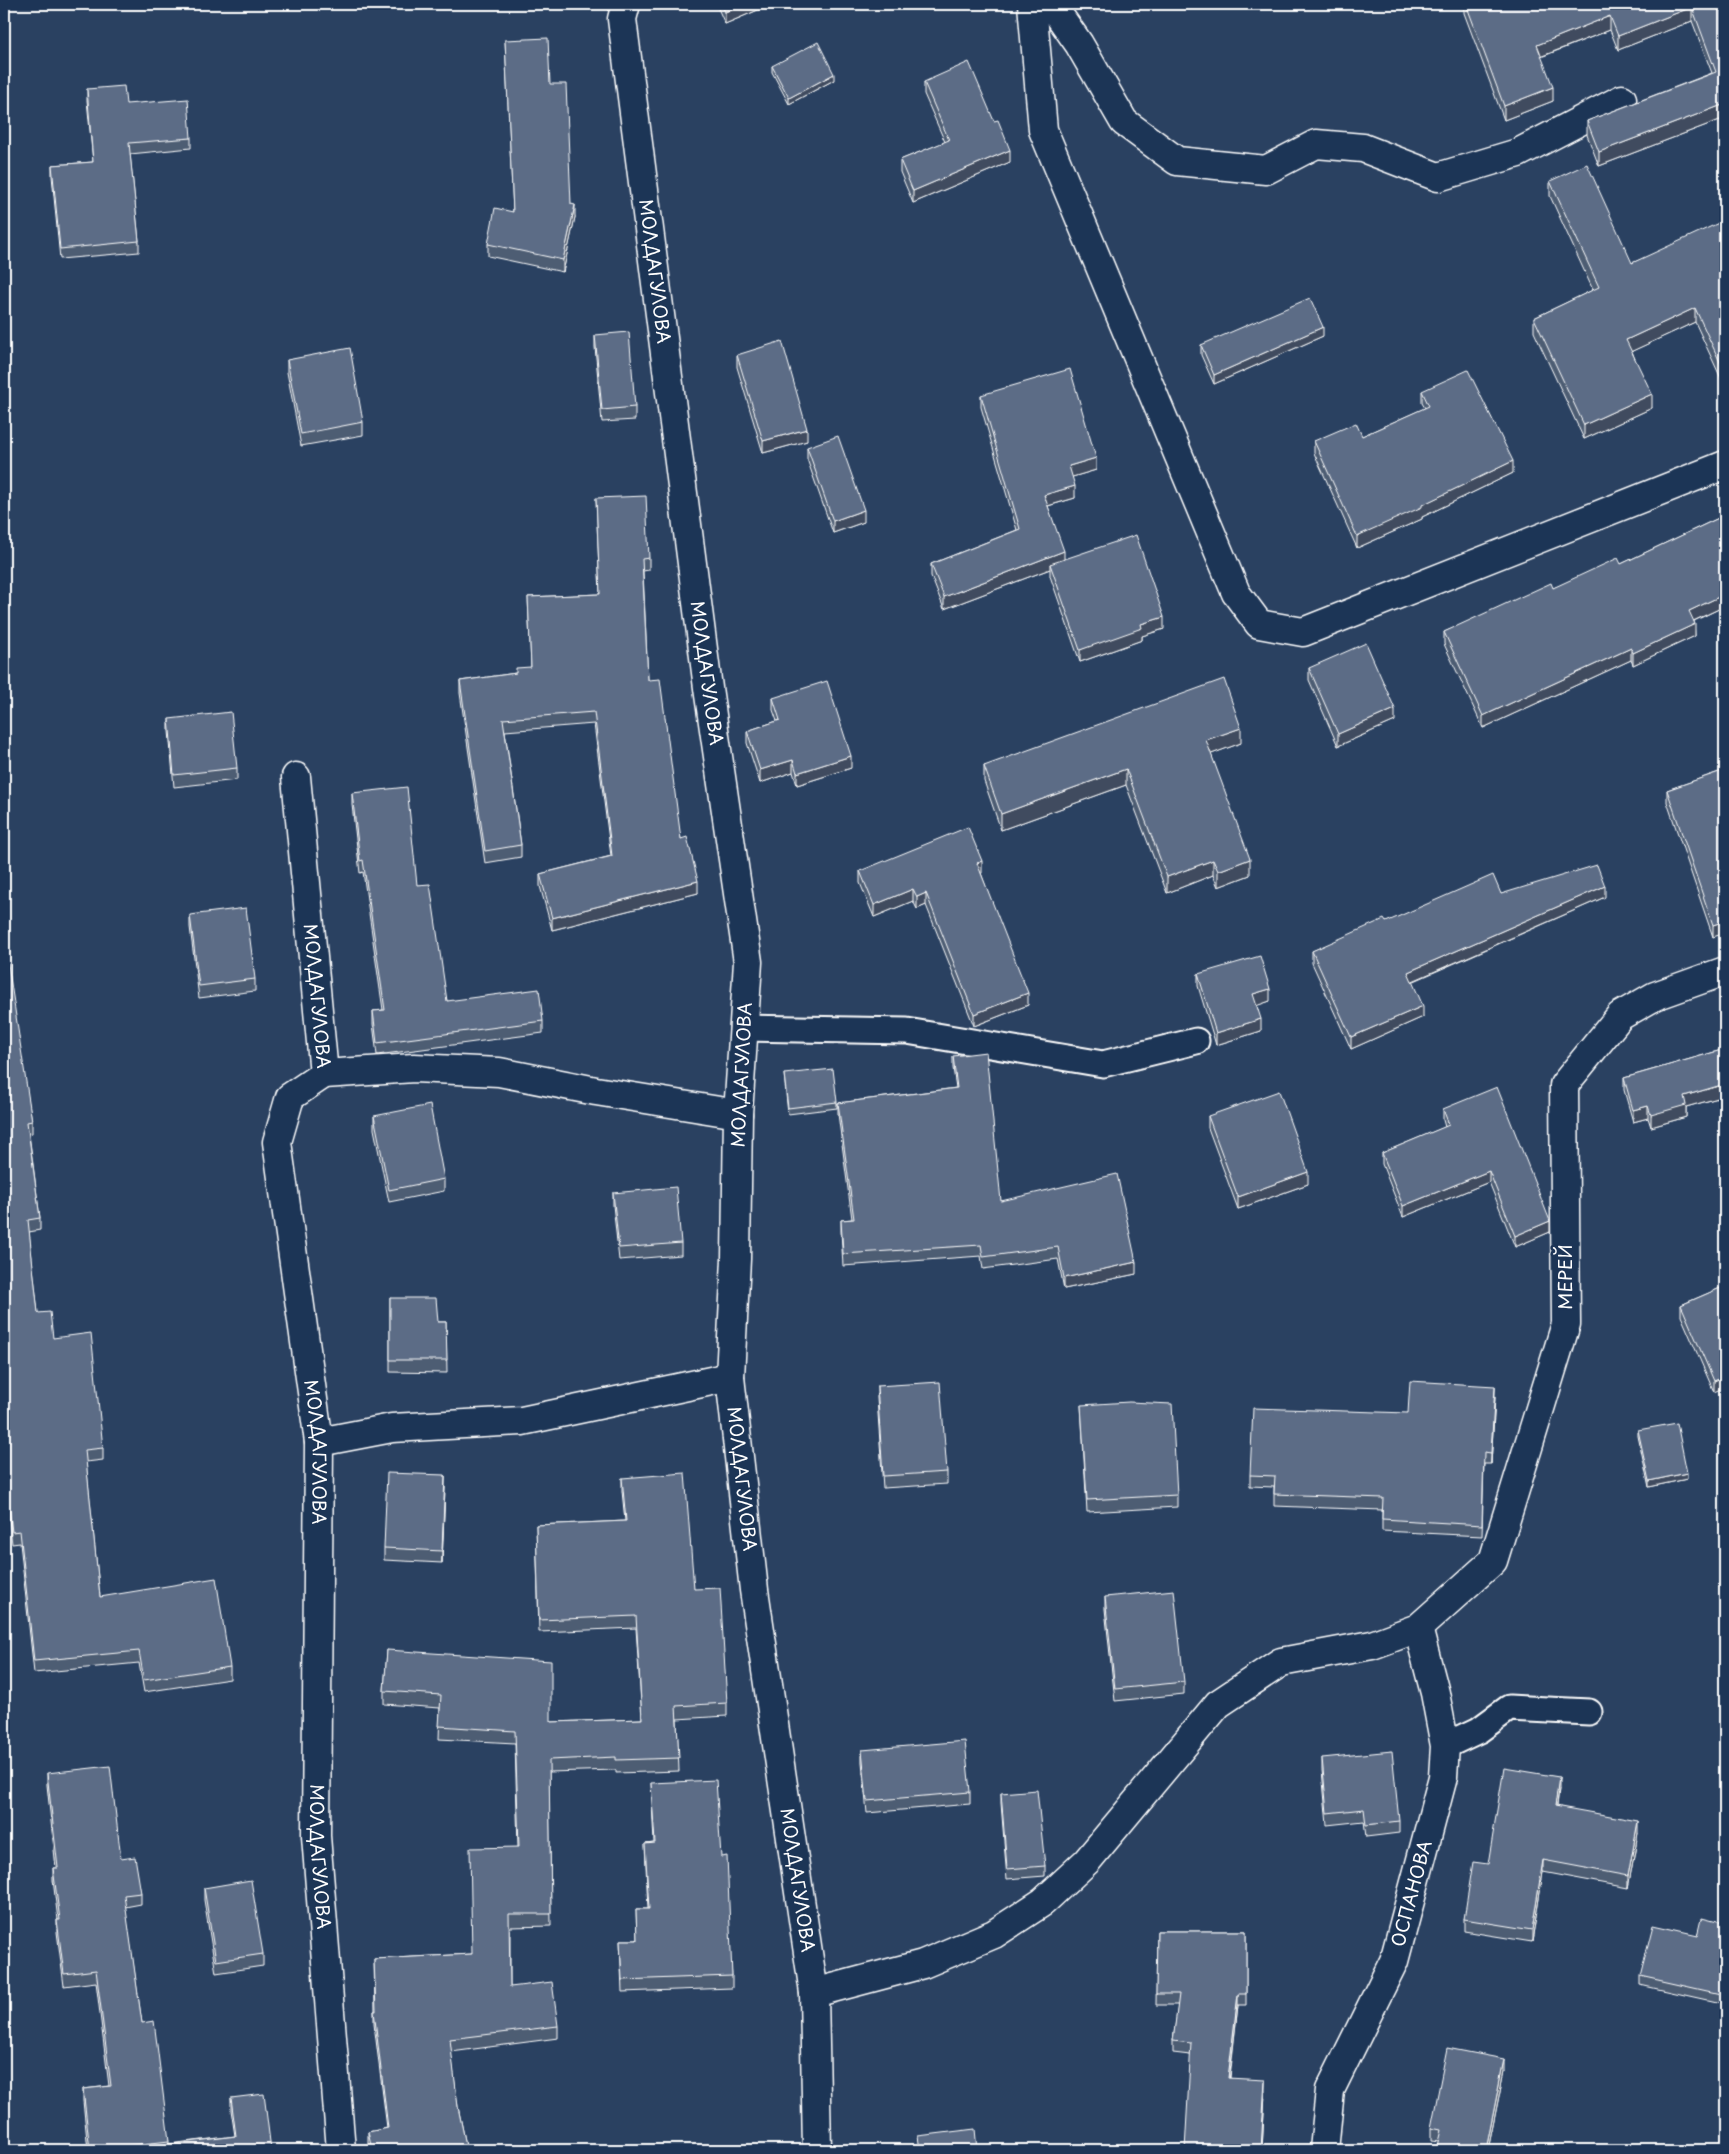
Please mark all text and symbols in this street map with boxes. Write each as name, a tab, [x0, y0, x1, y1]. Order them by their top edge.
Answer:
street label: МОЛДАГУЛОВА	[633, 197, 679, 345]
street label: МОЛДАГУЛОВА	[685, 599, 731, 747]
street label: МОЛДАГУЛОВА	[298, 922, 338, 1070]
street label: МОЛДАГУЛОВА	[723, 1002, 758, 1148]
street label: МЕРЕЙ	[1551, 1244, 1578, 1310]
street label: МОЛДАГУЛОВА	[298, 1378, 334, 1525]
street label: МОЛДАГУЛОВА	[721, 1405, 765, 1553]
street label: МОЛДАГУЛОВА	[304, 1784, 338, 1930]
street label: МОЛДАГУЛОВА	[775, 1806, 823, 1954]
street label: ОСПАНОВА	[1383, 1837, 1438, 1949]

